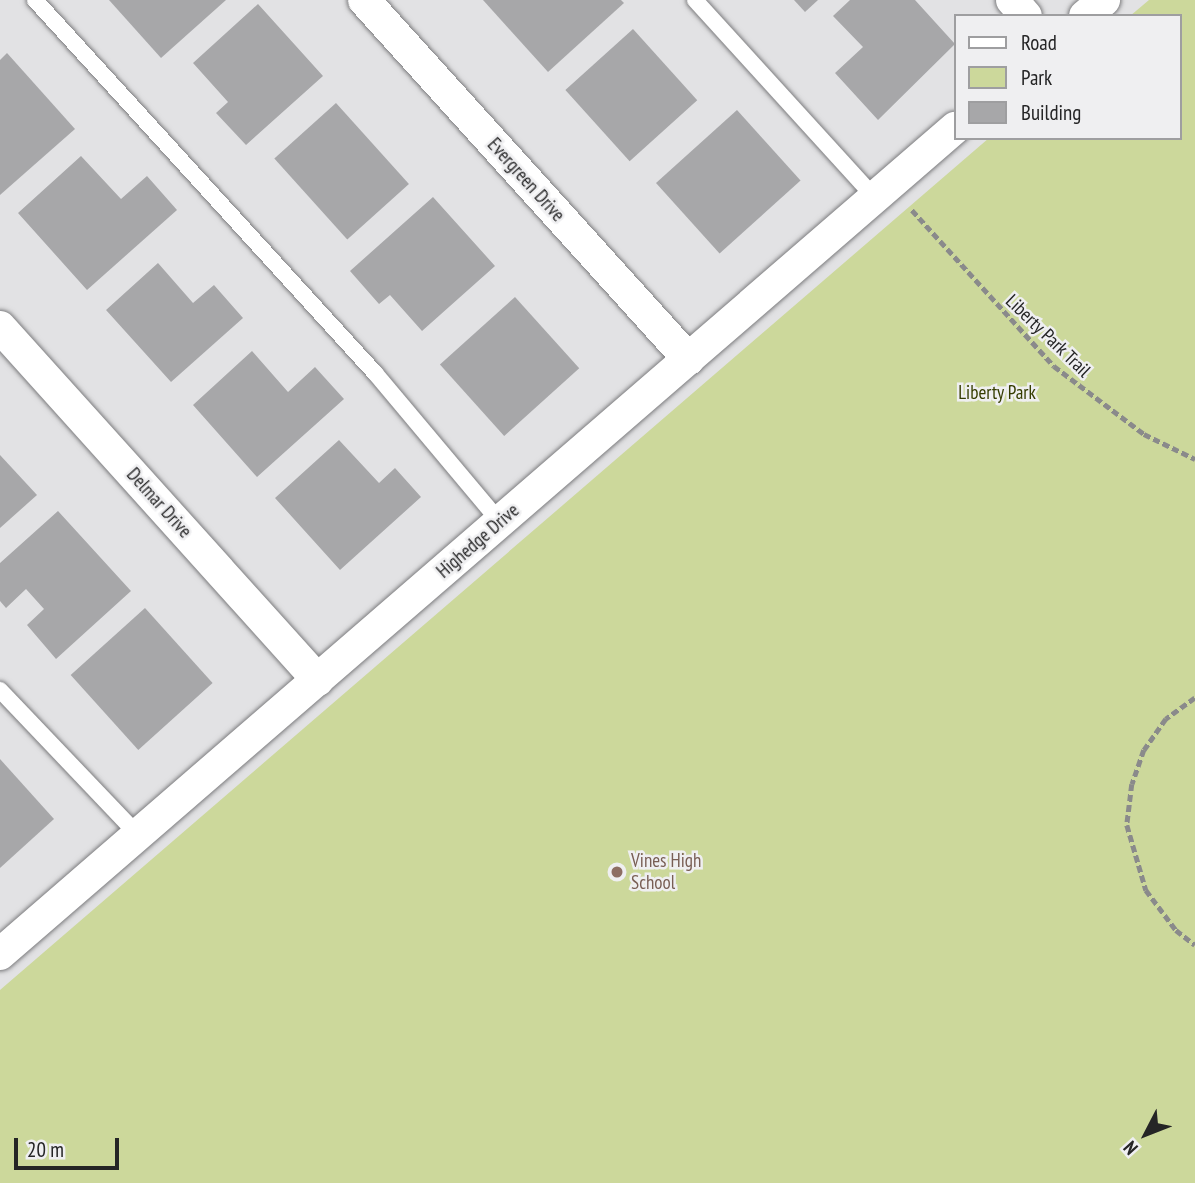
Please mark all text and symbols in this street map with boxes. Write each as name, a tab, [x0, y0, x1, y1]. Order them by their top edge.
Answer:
legend	[954, 14, 1181, 140]
text: Road	[1021, 29, 1057, 56]
text: Park	[1021, 64, 1052, 91]
text: Building	[1021, 99, 1081, 126]
street label: Evergreen Drive	[483, 134, 569, 226]
street label: Liberty Park Trail	[1000, 289, 1096, 383]
park label: Liberty Park	[958, 382, 1036, 404]
street label: Delmar Drive	[122, 463, 196, 543]
street label: Highedge Drive	[432, 499, 524, 583]
place label: Vines High School	[631, 850, 701, 894]
marker: Vines High School	[609, 864, 625, 880]
north arrow	[1111, 1099, 1181, 1169]
scale bar	[18, 1124, 122, 1168]
text: 20 m	[27, 1136, 64, 1163]
text: N	[1118, 1136, 1143, 1160]

